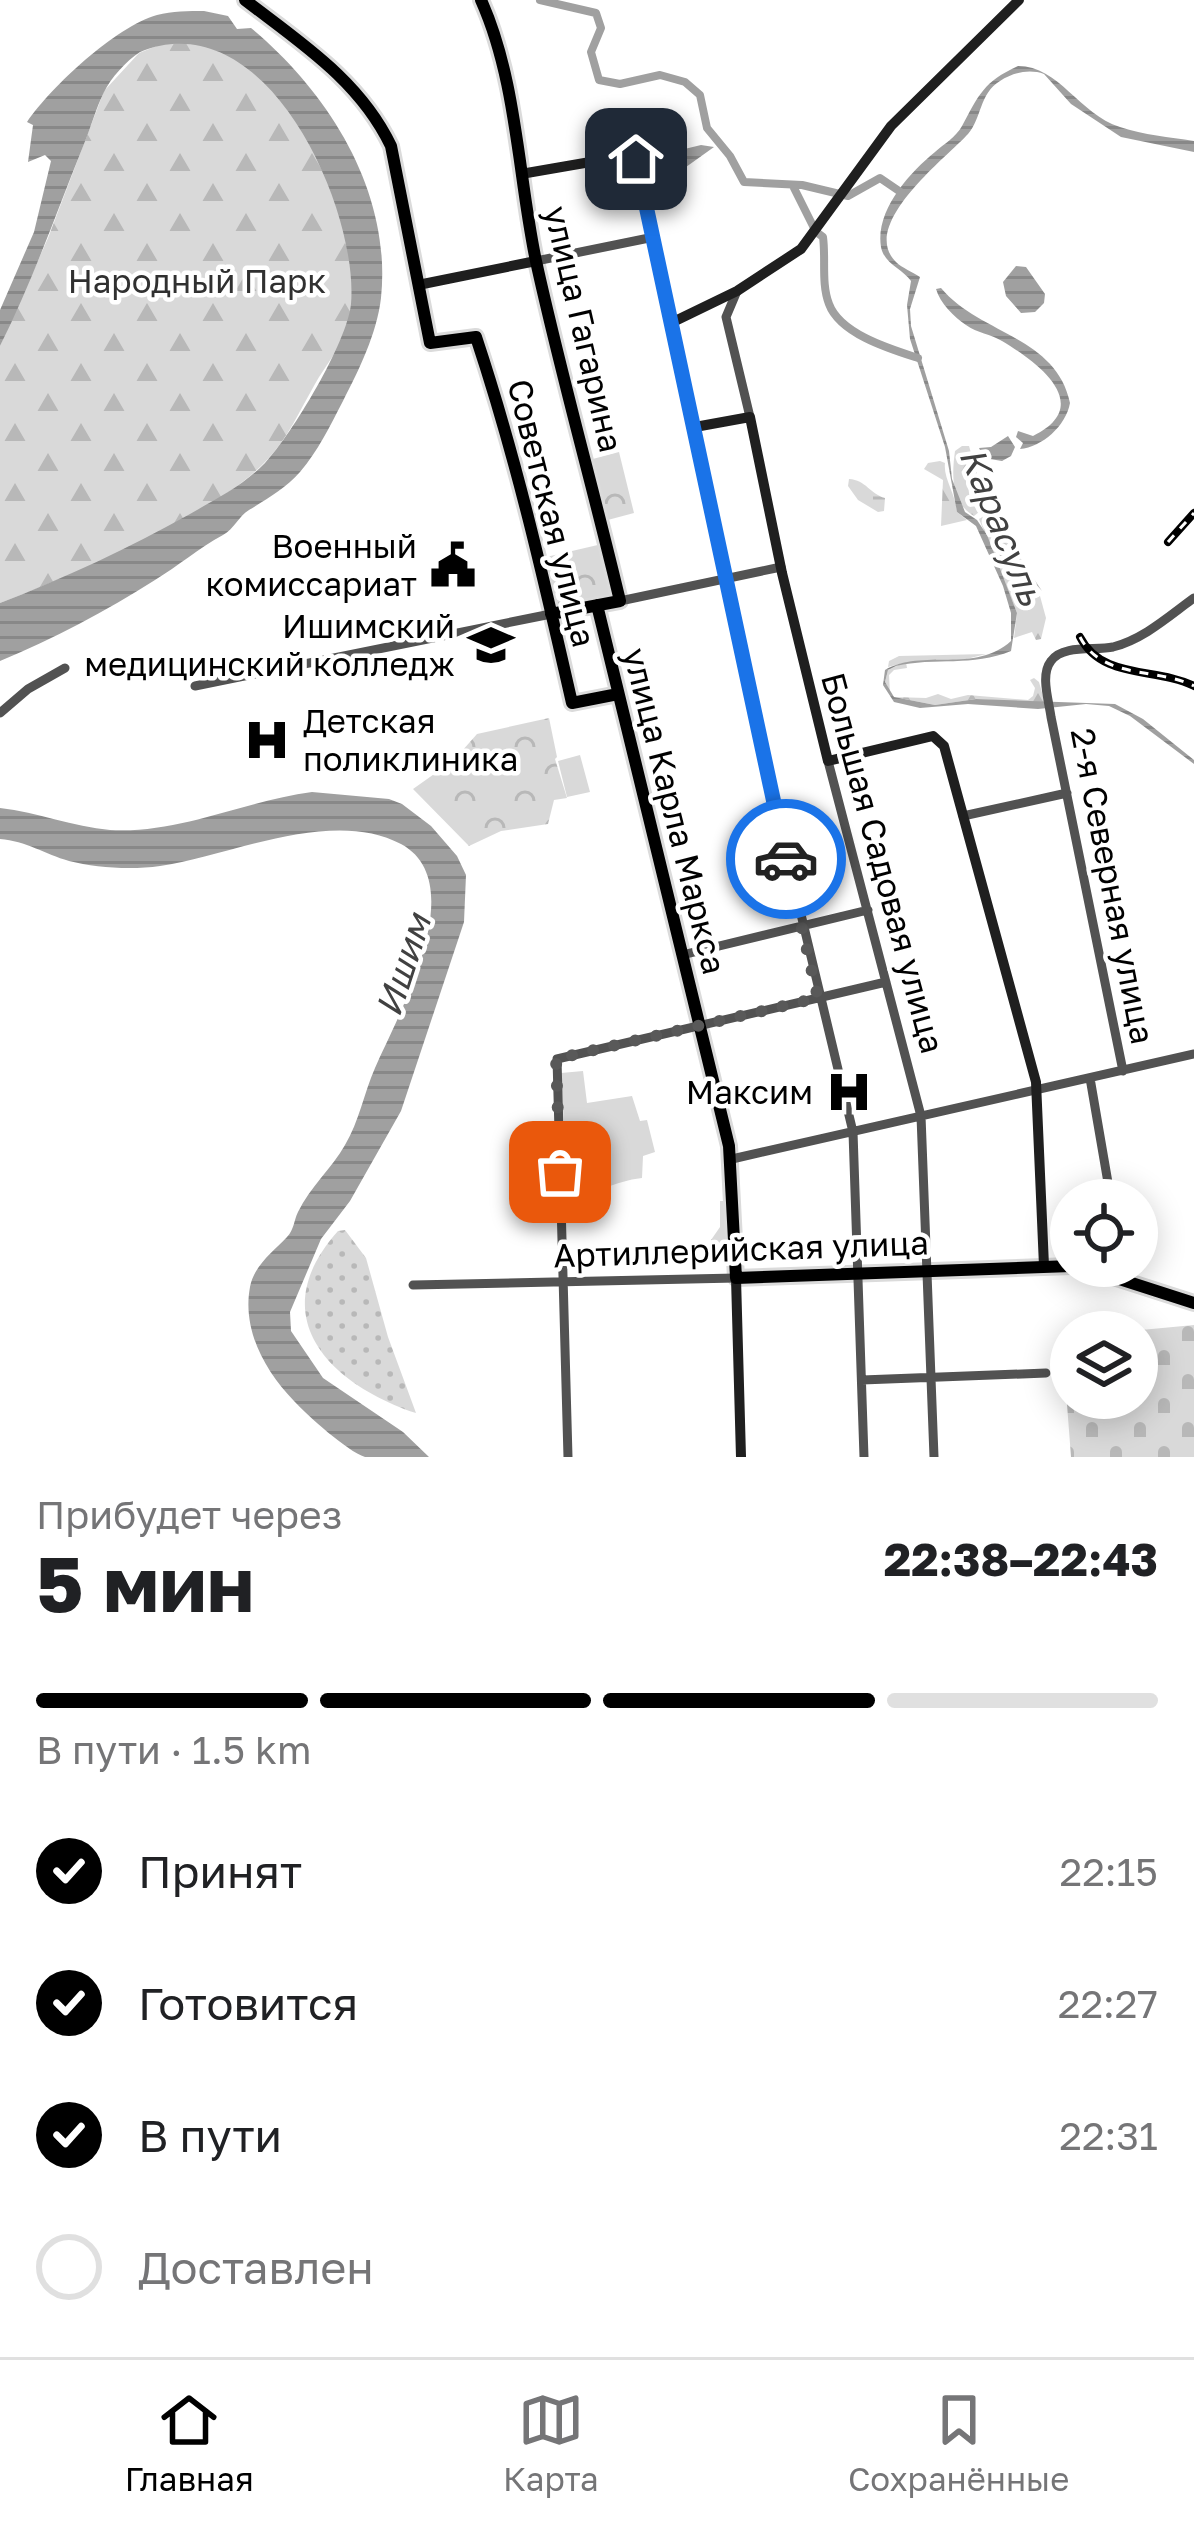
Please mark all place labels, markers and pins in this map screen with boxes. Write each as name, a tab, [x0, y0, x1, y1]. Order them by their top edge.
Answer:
pin	[585, 108, 687, 210]
place label: Военный комиссариат	[205, 526, 417, 603]
public building icon: Военный комиссариат	[428, 540, 478, 590]
place label: Ишимский медицинский колледж	[84, 606, 455, 683]
school or university icon: Ишимский медицинский колледж	[466, 620, 516, 670]
place label: Детская поликлиника	[303, 701, 518, 778]
hospital icon: Детская поликлиника	[242, 715, 292, 765]
hospital icon: Максим	[824, 1067, 874, 1117]
place label: Максим	[686, 1072, 813, 1111]
pin	[509, 1121, 611, 1223]

